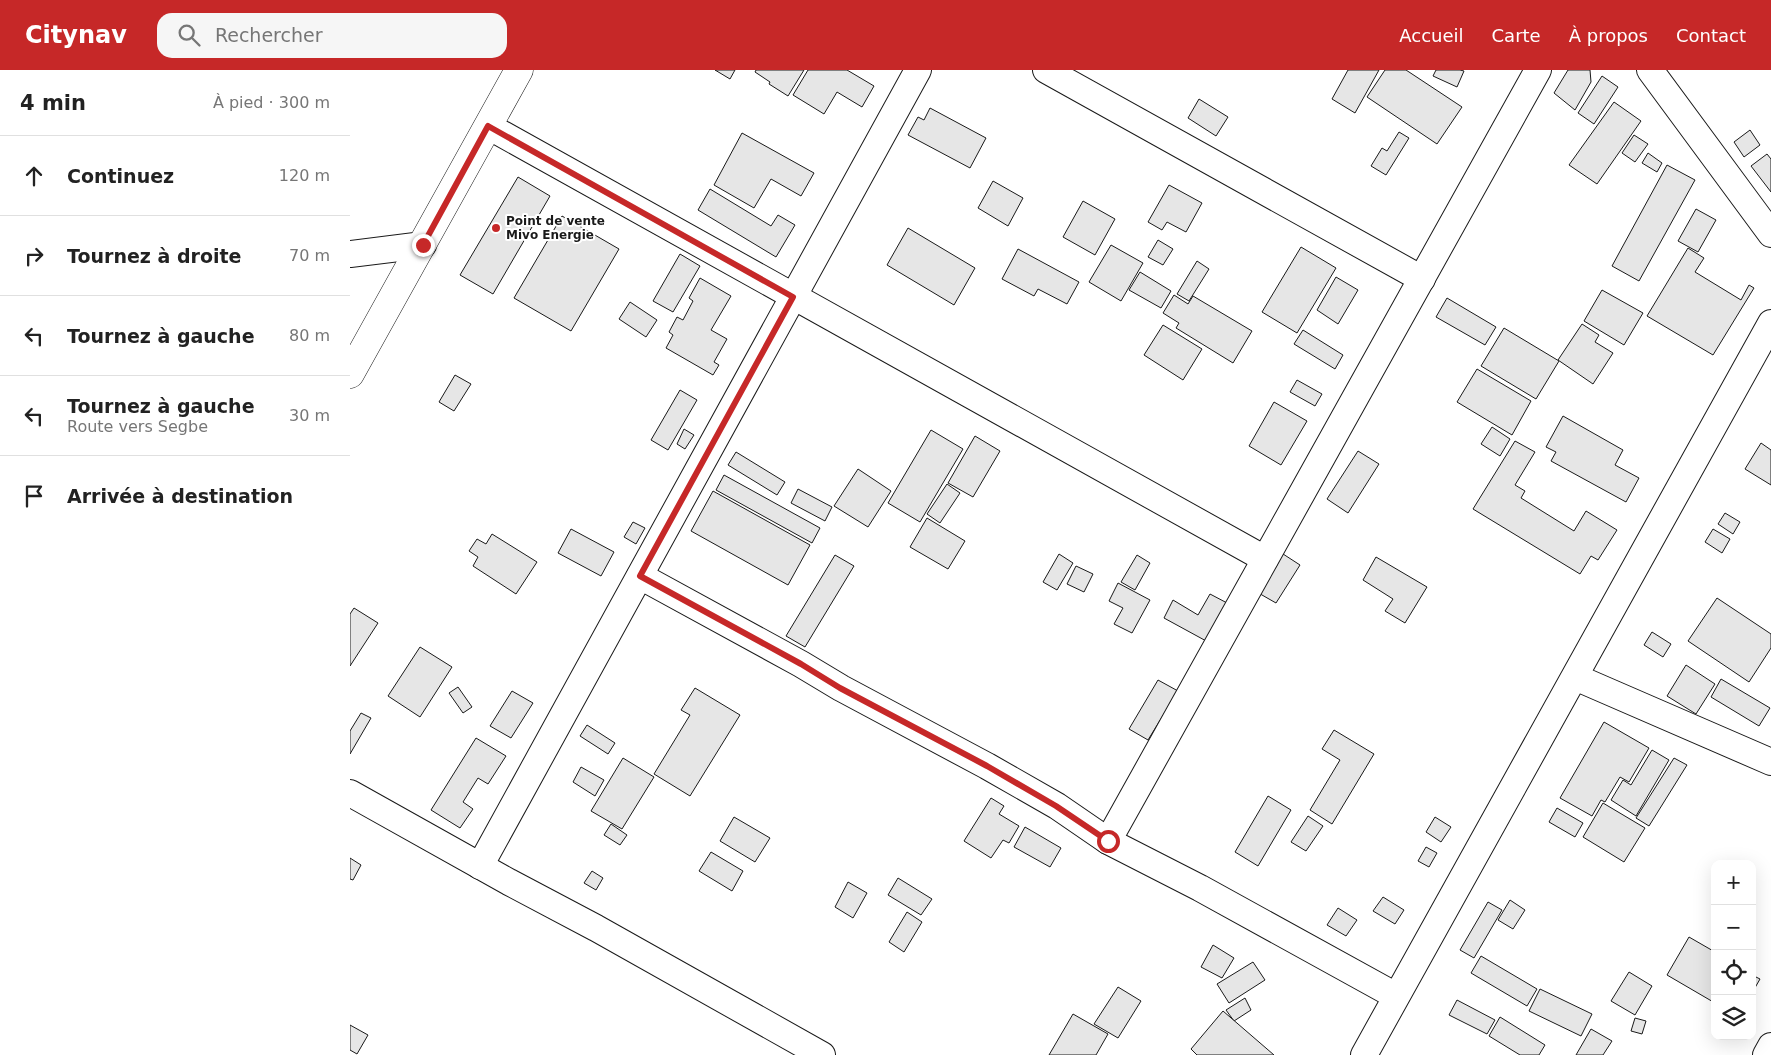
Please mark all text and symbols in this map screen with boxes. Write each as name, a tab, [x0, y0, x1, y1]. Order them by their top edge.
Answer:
search box	[157, 13, 507, 58]
text: Citynav	[25, 21, 127, 49]
icon: search	[175, 21, 203, 49]
text: Rechercher	[215, 24, 323, 46]
text: Accueil	[1399, 25, 1464, 46]
text: Carte	[1492, 25, 1541, 46]
text: À propos	[1569, 25, 1648, 46]
text: Contact	[1676, 25, 1746, 46]
text: 4 min	[20, 91, 86, 115]
text: À pied · 300 m	[213, 93, 330, 112]
icon: ahead	[20, 162, 48, 190]
text: Continuez	[67, 165, 174, 187]
text: 120 m	[279, 166, 330, 185]
place label: Point de vente Mivo Energie	[506, 214, 605, 242]
marker: Point de vente Mivo Energie	[490, 222, 502, 234]
route end	[412, 234, 435, 257]
icon: right	[20, 242, 48, 270]
text: Tournez à droite	[67, 245, 241, 267]
text: 70 m	[289, 246, 330, 265]
icon: left	[20, 322, 48, 350]
text: Tournez à gauche	[67, 325, 255, 347]
text: 80 m	[289, 326, 330, 345]
text: Tournez à gauche	[67, 395, 255, 417]
icon: left	[20, 402, 48, 430]
text: 30 m	[289, 406, 330, 425]
text: Route vers Segbe	[67, 417, 208, 436]
icon: arrive	[20, 482, 48, 510]
text: Arrivée à destination	[67, 485, 293, 507]
route start	[1097, 830, 1120, 853]
map controls	[1711, 860, 1756, 1040]
button: +	[1711, 860, 1756, 905]
button: −	[1711, 905, 1756, 950]
button: locate	[1711, 950, 1756, 995]
button: layers	[1711, 995, 1756, 1040]

